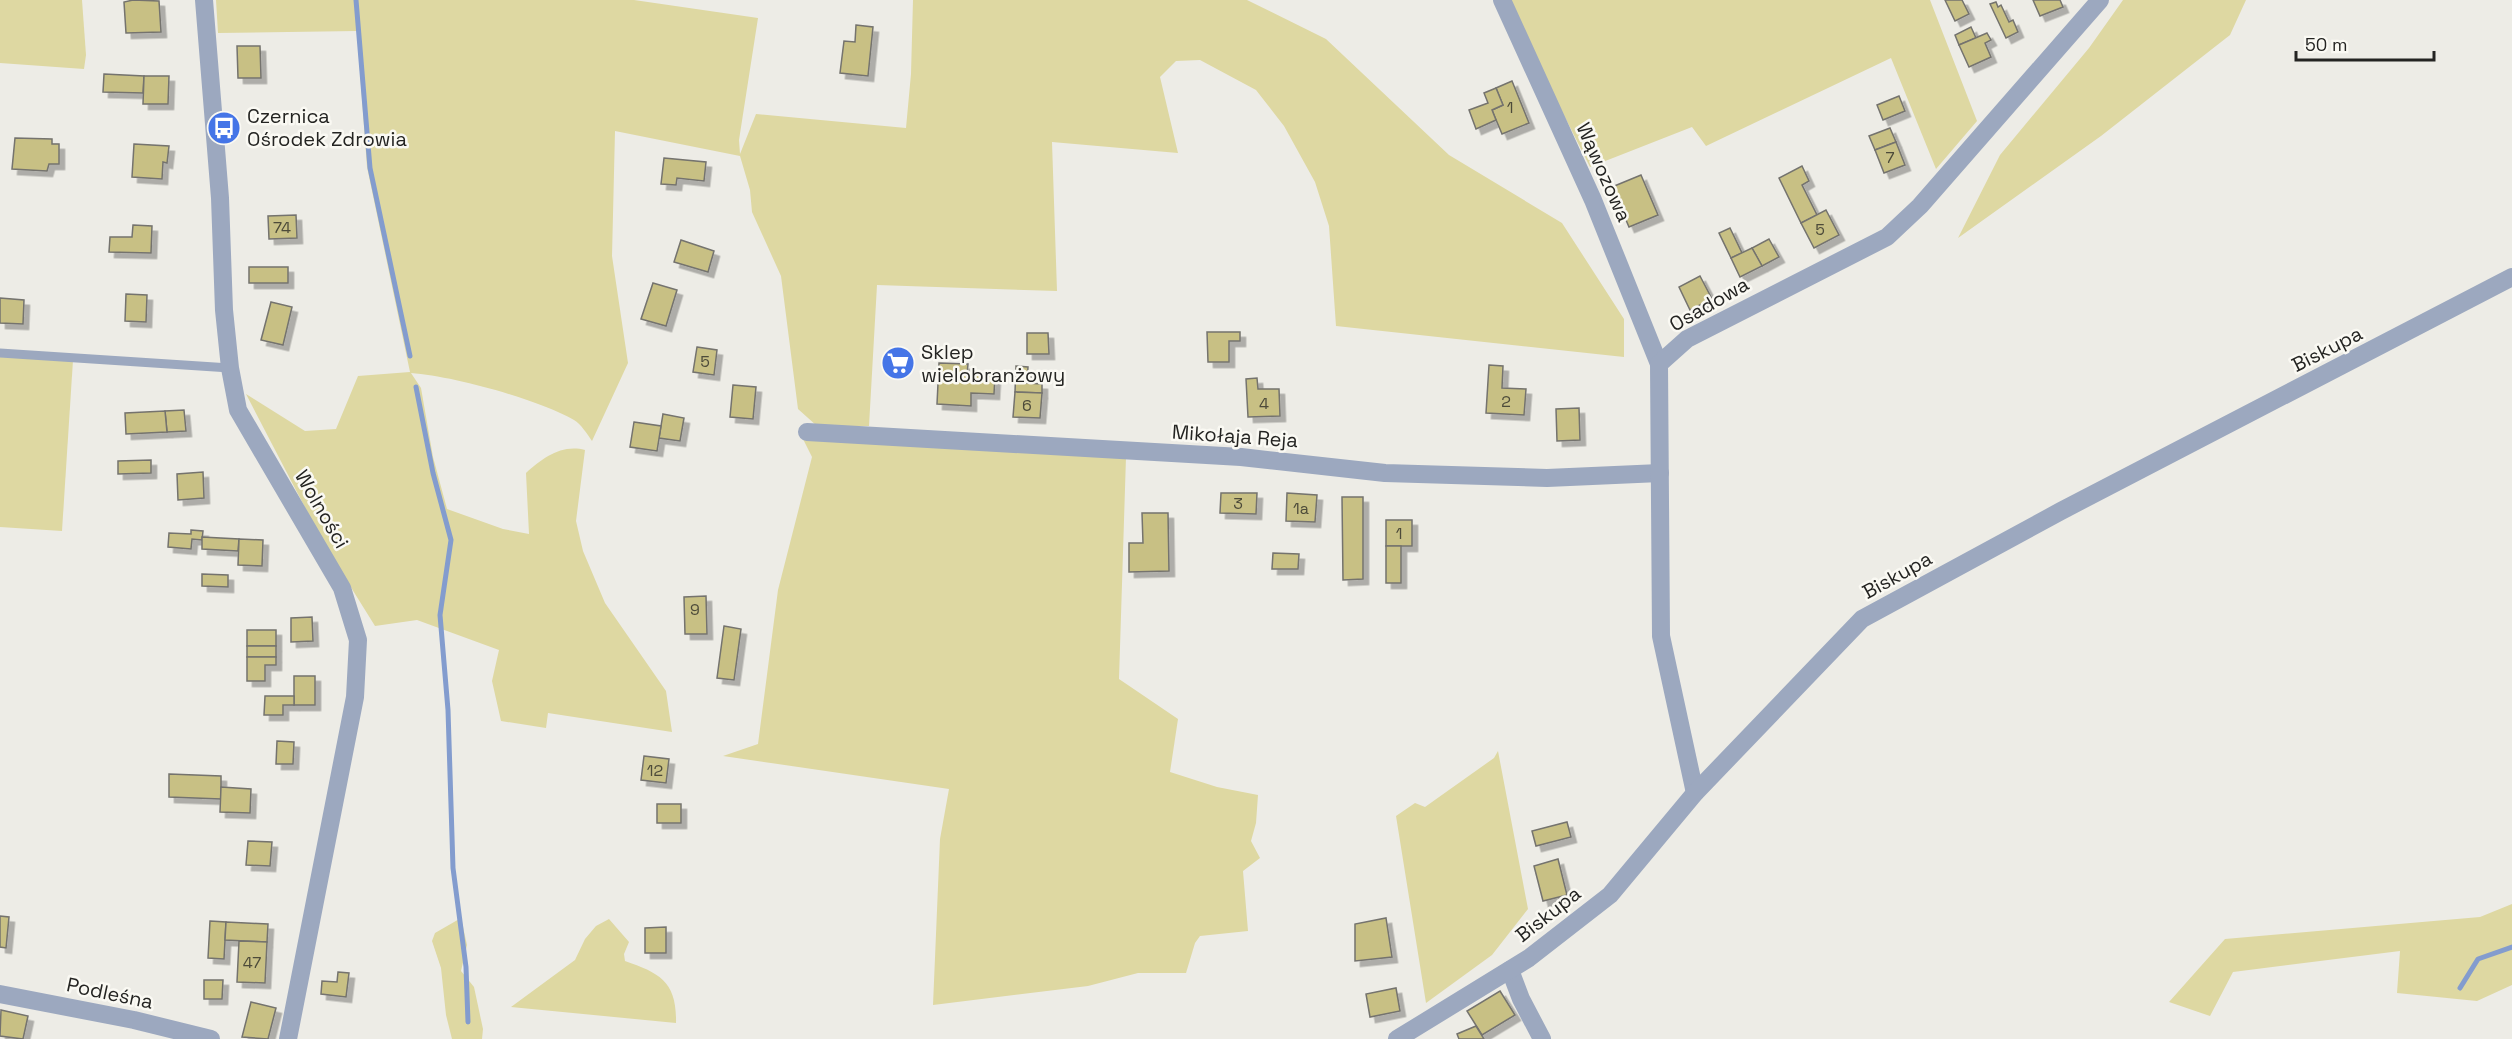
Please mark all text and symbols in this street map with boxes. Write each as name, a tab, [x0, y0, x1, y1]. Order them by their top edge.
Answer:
scale bar	[2296, 24, 2434, 62]
text: 50 m	[2305, 33, 2347, 56]
house number: 1	[1507, 97, 1513, 118]
place label: Czernica Ośrodek Zdrowia	[247, 103, 407, 152]
bus stop icon: Czernica Ośrodek Zdrowia	[206, 110, 242, 146]
street label: Wąwozowa	[1571, 118, 1637, 226]
house number: 7	[1885, 147, 1895, 168]
house number: 74	[273, 217, 291, 238]
house number: 5	[1815, 219, 1825, 240]
street label: Osadowa	[1665, 271, 1753, 337]
street label: Biskupa	[2287, 320, 2367, 378]
place label: Sklep wielobranżowy	[921, 339, 1065, 388]
supermarket icon: Sklep wielobranżowy	[880, 345, 916, 381]
house number: 5	[700, 351, 710, 372]
house number: 2	[1501, 391, 1511, 412]
house number: 4	[1259, 393, 1269, 414]
house number: 6	[1022, 395, 1032, 416]
street label: Mikołaja Reja	[1171, 419, 1299, 453]
street label: Wolności	[289, 465, 355, 553]
house number: 3	[1233, 493, 1243, 514]
house number: 1a	[1293, 498, 1309, 519]
house number: 1	[1396, 523, 1402, 544]
street label: Biskupa	[1857, 545, 1937, 605]
house number: 9	[690, 599, 700, 620]
house number: 12	[647, 760, 663, 781]
street label: Biskupa	[1510, 880, 1586, 948]
house number: 47	[243, 952, 261, 973]
street label: Podleśna	[64, 971, 156, 1015]

